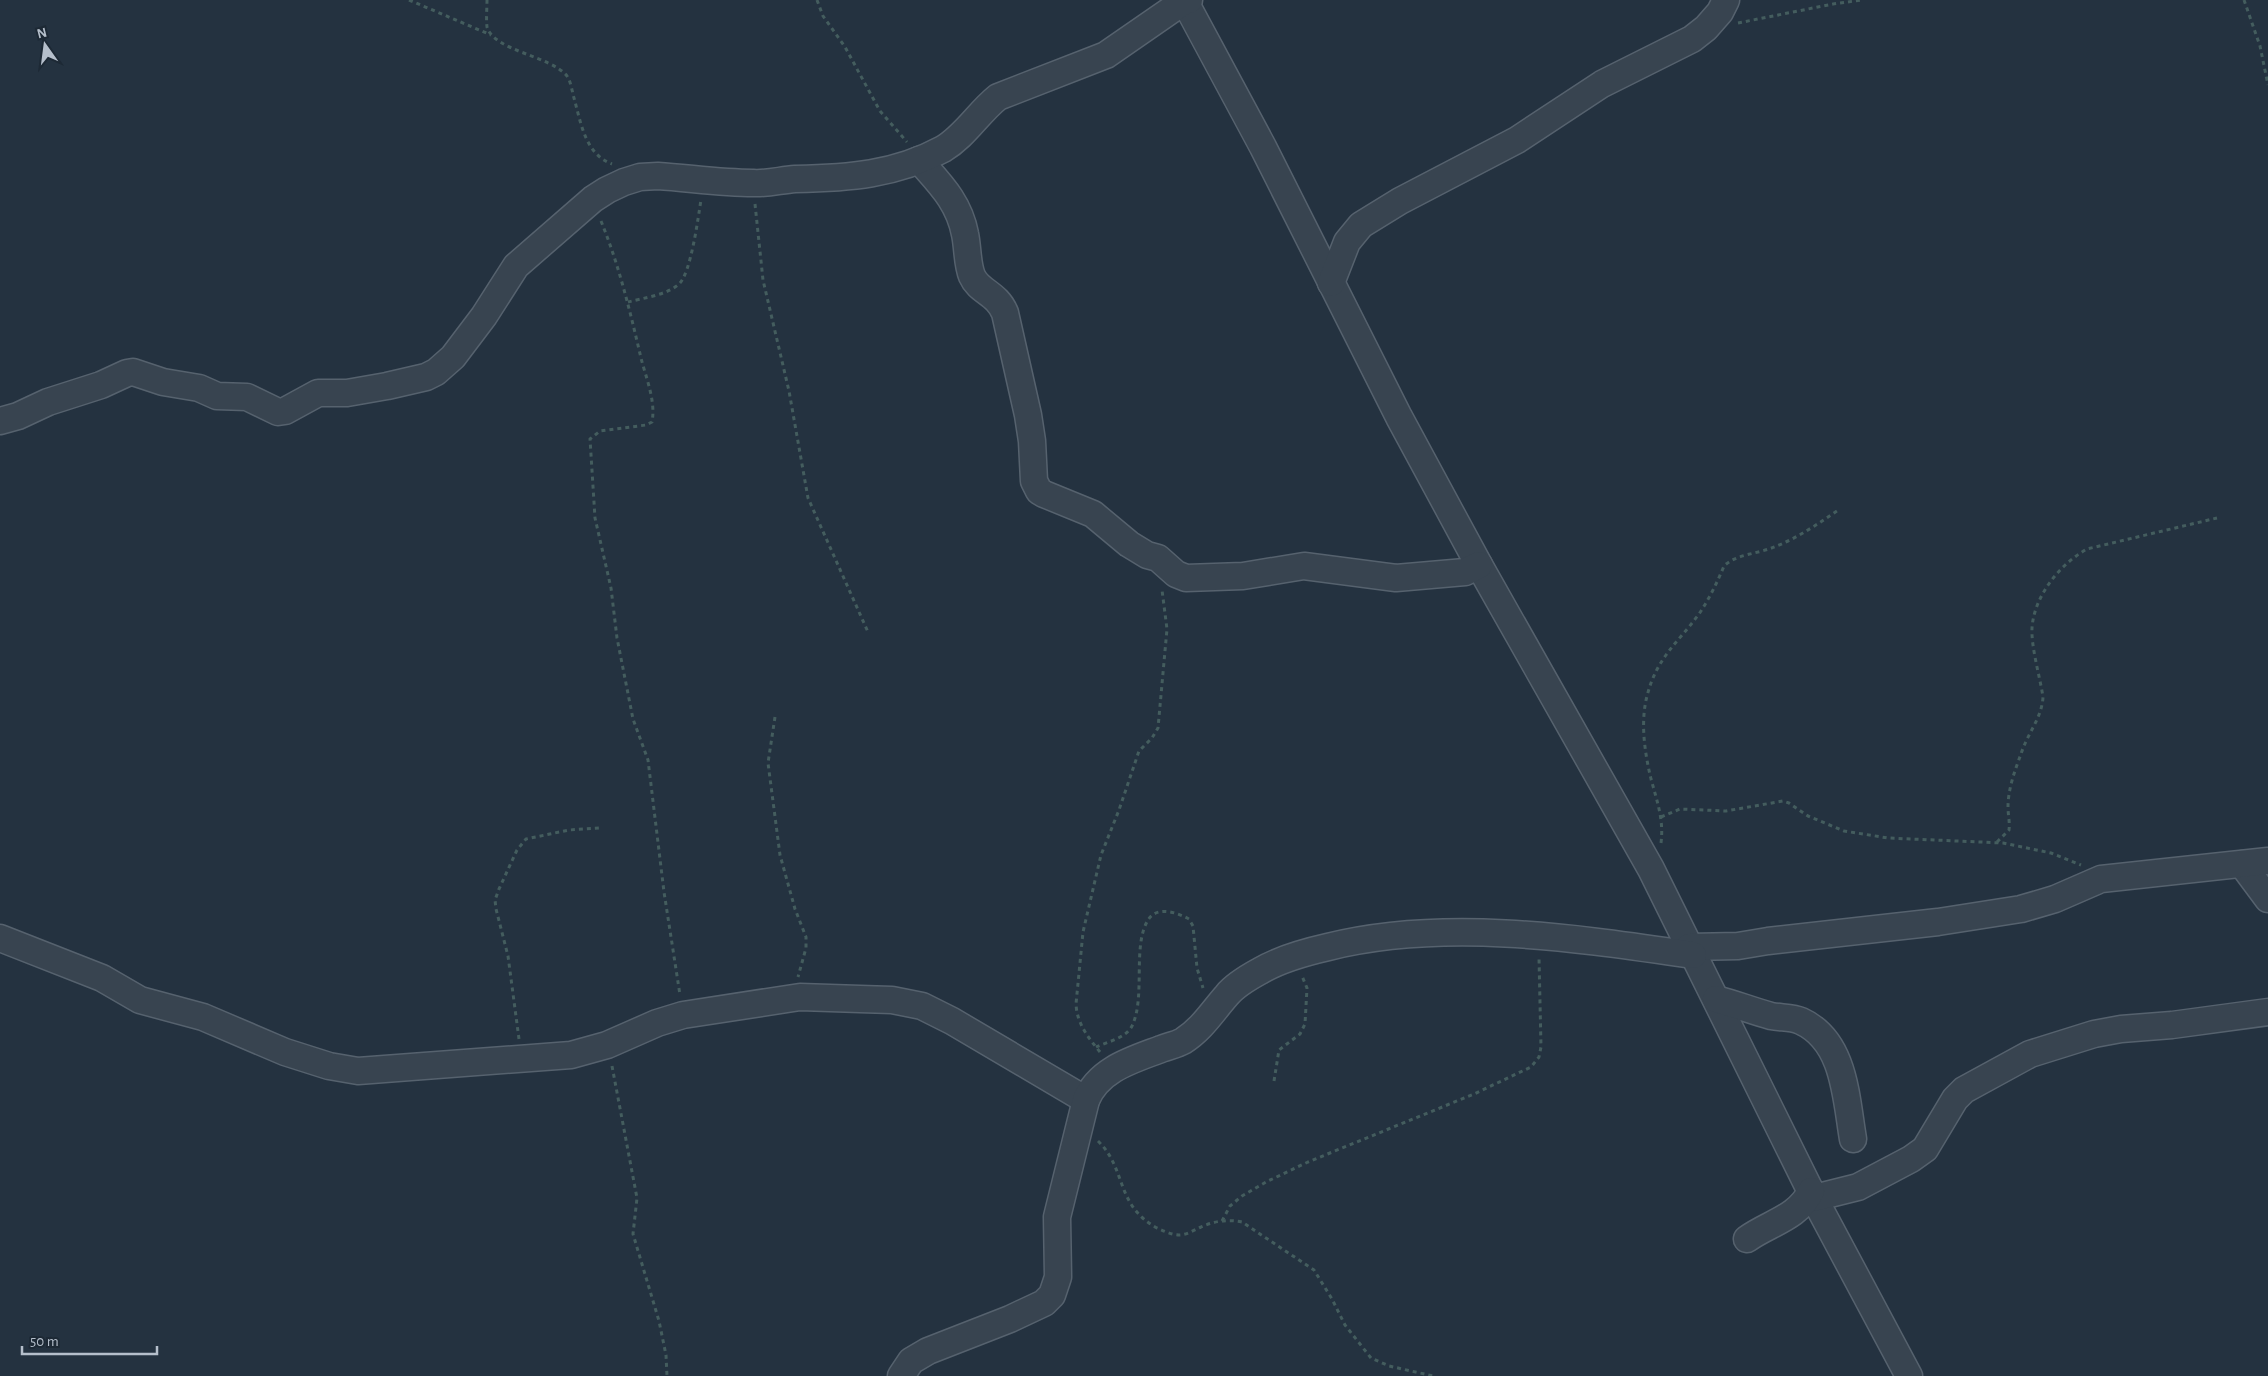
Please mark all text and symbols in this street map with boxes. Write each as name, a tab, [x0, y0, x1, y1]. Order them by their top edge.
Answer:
north arrow	[20, 20, 70, 70]
text: N	[36, 25, 49, 41]
scale bar	[22, 1324, 158, 1356]
text: 50 m	[30, 1334, 59, 1349]

